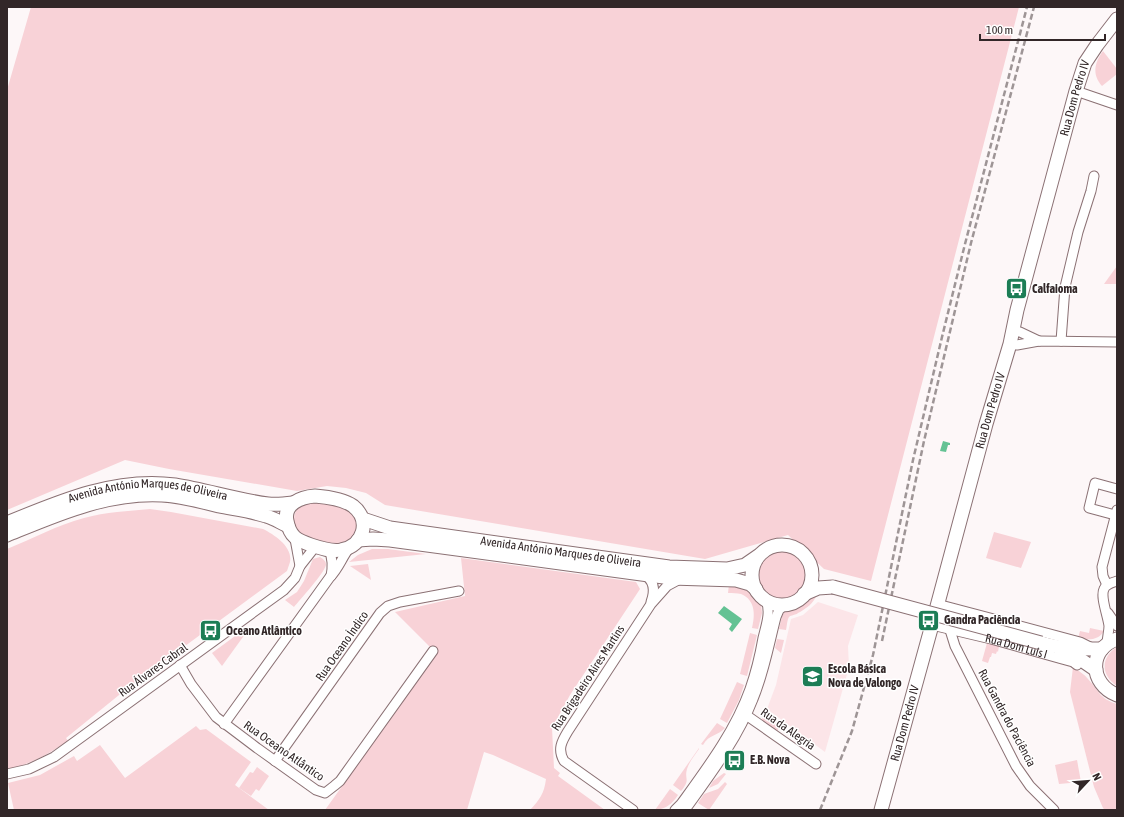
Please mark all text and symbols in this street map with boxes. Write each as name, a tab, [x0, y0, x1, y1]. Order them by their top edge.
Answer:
scale bar	[980, 16, 1105, 42]
text: 100 m	[986, 23, 1013, 37]
street label: Rua Dom Pedro IV	[1057, 58, 1093, 137]
bus stop icon: Calfaioma	[1003, 276, 1029, 302]
place label: Calfaioma	[1032, 282, 1078, 296]
street label: Rua Dom Pedro IV	[973, 371, 1008, 450]
street label: Avenida António Marques de Oliveira	[66, 476, 229, 506]
street label: Avenida António Marques de Oliveira	[480, 534, 642, 570]
bus stop icon: Gandra Paciência	[915, 607, 941, 633]
street label: Rua Oceano Índico	[313, 608, 371, 684]
place label: Gandra Paciência	[944, 613, 1021, 627]
bus stop icon: Oceano Atlântico	[197, 618, 223, 644]
street label: Rua Brigadeiro Aires Martins	[549, 623, 627, 733]
place label: Oceano Atlântico	[226, 624, 302, 638]
street label: Rua Dom Luís I	[984, 631, 1049, 662]
street label: Rua Álvares Cabral	[116, 640, 191, 700]
place label: Escola Básica Nova de Valongo	[828, 662, 902, 690]
school or university icon: Escola Básica Nova de Valongo	[799, 663, 825, 689]
street label: Rua Gandra do Paciência	[975, 667, 1039, 769]
street label: Rua Dom Pedro IV	[888, 683, 922, 763]
street label: Rua da Alegria	[758, 705, 818, 753]
street label: Rua Oceano Atlântico	[241, 718, 327, 784]
bus stop icon: E.B. Nova	[721, 747, 747, 773]
place label: E.B. Nova	[750, 753, 790, 767]
north arrow	[1068, 761, 1108, 801]
text: N	[1090, 771, 1104, 782]

